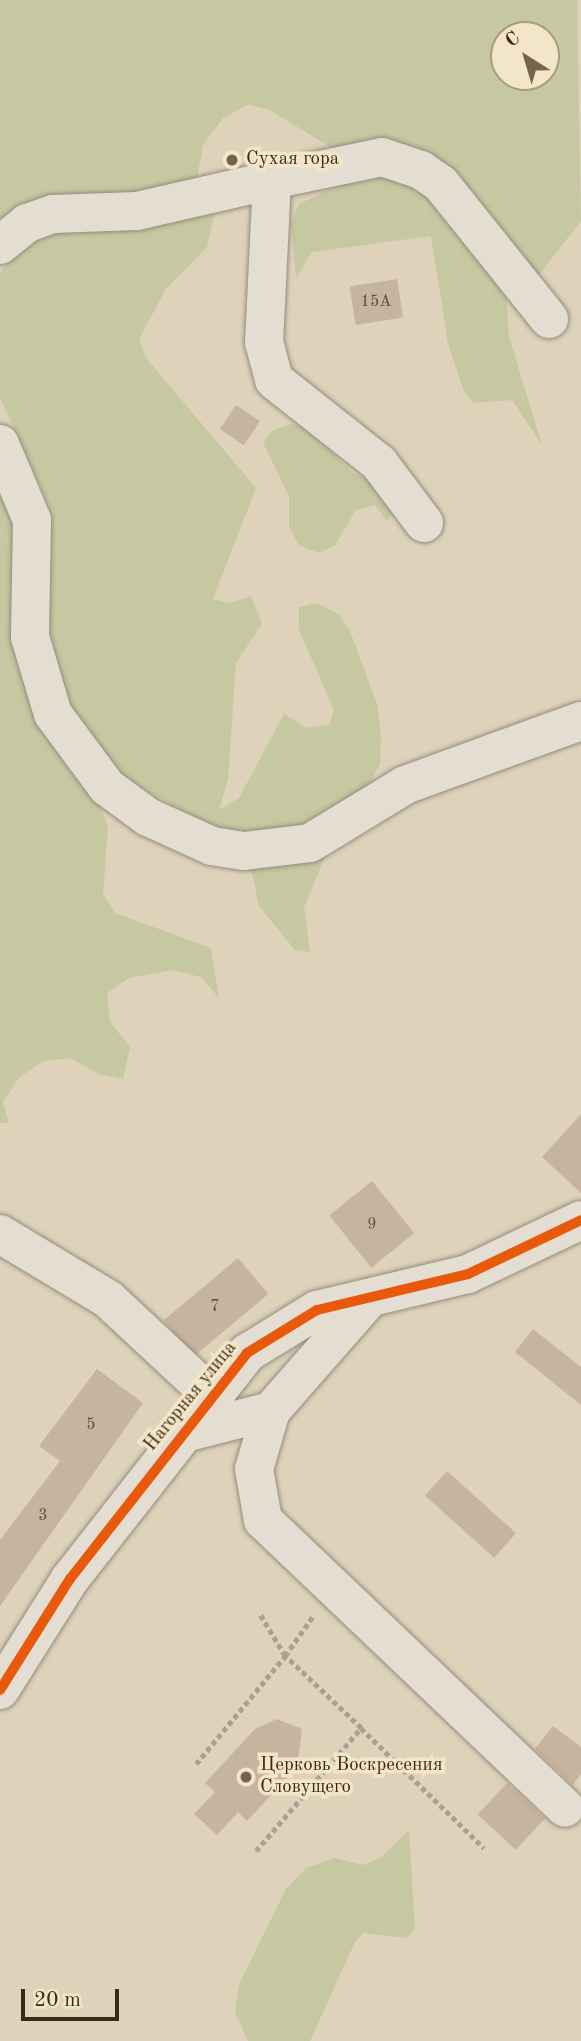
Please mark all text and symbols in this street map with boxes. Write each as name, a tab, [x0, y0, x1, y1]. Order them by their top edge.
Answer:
north arrow	[490, 21, 560, 91]
text: С	[503, 29, 524, 52]
place label: Сухая гора	[246, 149, 339, 171]
marker: Сухая гора	[224, 152, 240, 168]
house number: 15А	[361, 292, 391, 312]
house number: 9	[367, 1215, 377, 1235]
house number: 7	[210, 1297, 220, 1317]
street label: Нагорная улица	[140, 1338, 242, 1456]
house number: 5	[86, 1415, 96, 1435]
house number: 3	[38, 1506, 48, 1526]
place label: Церковь Воскресения Словущего	[260, 1755, 443, 1799]
marker: Церковь Воскресения Словущего	[238, 1769, 254, 1785]
scale bar	[24, 1974, 122, 2018]
text: 20 m	[34, 1990, 81, 2011]

